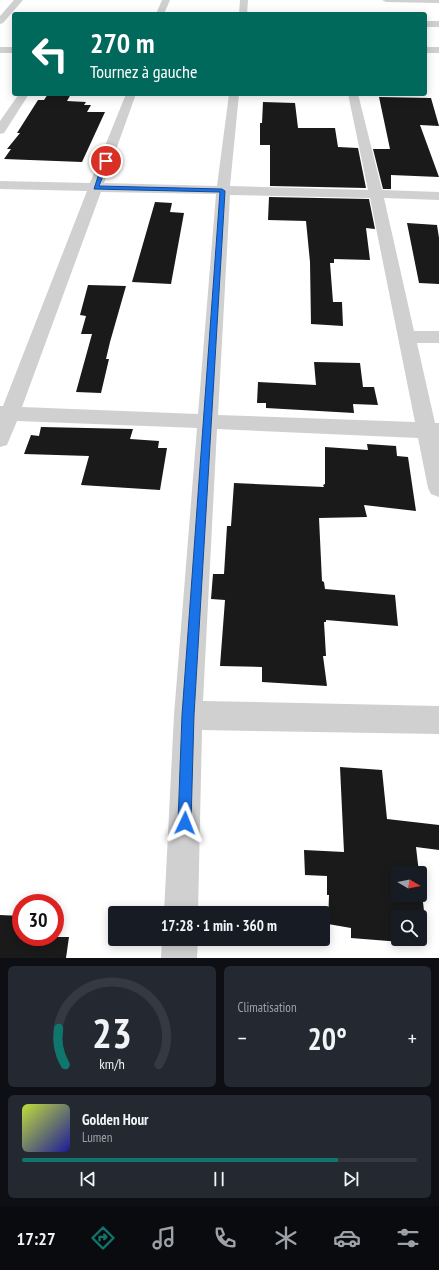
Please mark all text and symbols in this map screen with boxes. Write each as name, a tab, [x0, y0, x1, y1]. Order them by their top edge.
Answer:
text: 270 m	[90, 24, 154, 61]
icon: left	[24, 28, 76, 80]
text: Tournez à gauche	[90, 60, 197, 83]
pin	[89, 144, 123, 178]
icon: arrive	[95, 150, 117, 172]
position arrow	[164, 802, 206, 844]
north arrow	[391, 866, 427, 902]
map controls	[391, 866, 427, 946]
speed limit sign: 30	[12, 894, 64, 946]
button: search	[391, 910, 427, 946]
text: 17:28 · 1 min · 360 m	[161, 916, 277, 935]
text: Climatisation	[238, 999, 297, 1016]
text: 23	[92, 1005, 132, 1058]
text: 20°	[307, 1019, 347, 1058]
text: −	[238, 1024, 247, 1052]
text: +	[408, 1024, 417, 1052]
text: km/h	[99, 1053, 124, 1072]
text: Golden Hour	[82, 1110, 149, 1129]
text: Lumen	[82, 1129, 112, 1146]
icon: previous	[77, 1168, 99, 1190]
icon: pause	[208, 1168, 230, 1190]
icon: next	[340, 1168, 362, 1190]
icon: directions	[89, 1224, 117, 1252]
icon: music	[150, 1224, 178, 1252]
icon: phone	[211, 1224, 239, 1252]
icon: climate	[272, 1224, 300, 1252]
icon: car	[333, 1224, 361, 1252]
icon: filters	[394, 1224, 422, 1252]
text: 17:27	[17, 1227, 56, 1250]

